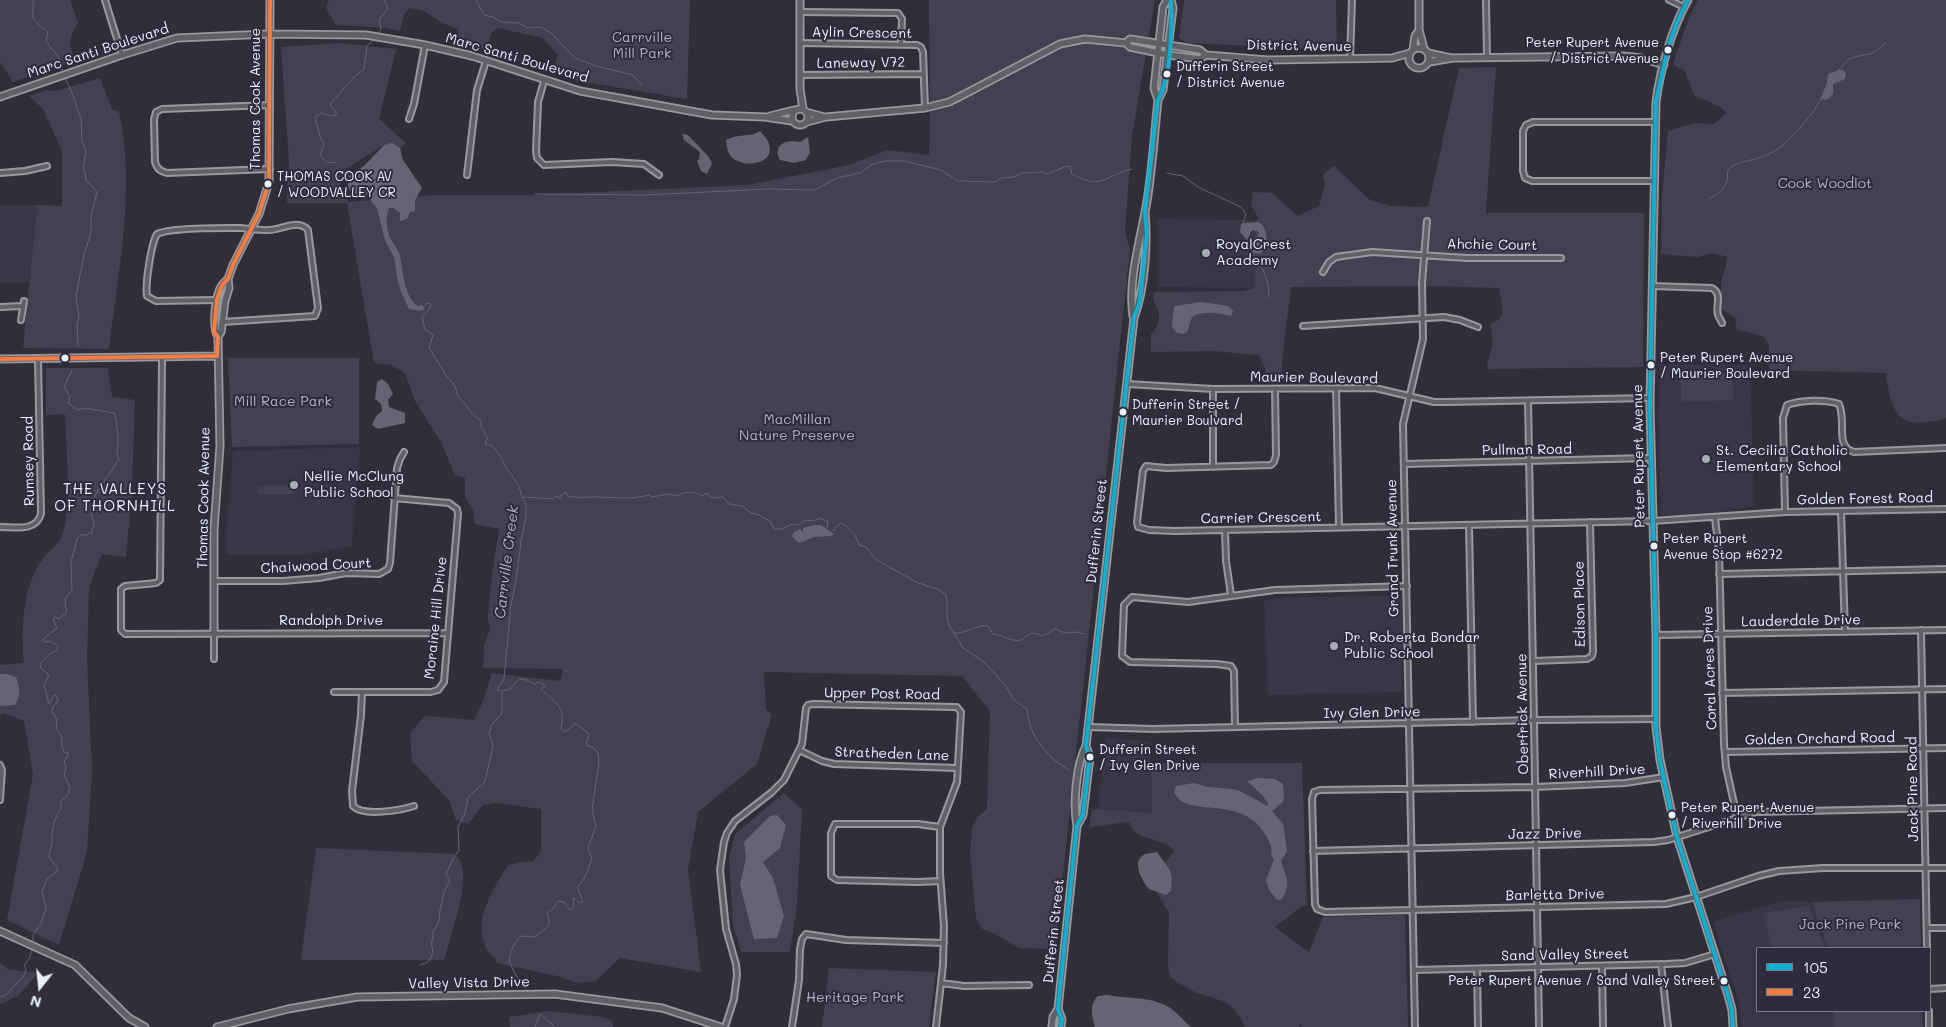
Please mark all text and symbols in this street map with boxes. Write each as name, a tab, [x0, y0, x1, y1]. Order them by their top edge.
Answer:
street label: Marc Santi Boulevard	[25, 20, 171, 82]
street label: Aylin Crescent	[812, 24, 912, 42]
street label: Thomas Cook Avenue	[248, 28, 264, 170]
street label: Marc Santi Boulevard	[444, 30, 590, 86]
park label: Carrville Mill Park	[612, 30, 672, 62]
place label: Peter Rupert Avenue / District Avenue	[1526, 35, 1659, 66]
street label: District Avenue	[1246, 37, 1352, 55]
marker: Peter Rupert Avenue / District Avenue	[1663, 45, 1673, 55]
street label: Laneway V72	[817, 54, 905, 72]
place label: Dufferin Street / District Avenue	[1176, 59, 1285, 90]
marker: Dufferin Street / District Avenue	[1162, 69, 1172, 79]
place label: THOMAS COOK AV / WOODVALLEY CR	[277, 169, 396, 200]
park label: Cook Woodlot	[1778, 176, 1872, 192]
marker: THOMAS COOK AV / WOODVALLEY CR	[263, 179, 273, 189]
street label: Ahchie Court	[1447, 236, 1537, 254]
place label: RoyalCrest Academy	[1216, 237, 1291, 270]
marker: RoyalCrest Academy	[1200, 247, 1212, 259]
place label: Peter Rupert Avenue / Maurier Boulevard	[1660, 350, 1793, 381]
unlabelled marker	[60, 353, 70, 363]
marker: Peter Rupert Avenue / Maurier Boulevard	[1646, 360, 1656, 370]
street label: Maurier Boulevard	[1250, 368, 1378, 388]
street label: Peter Rupert Avenue	[1629, 384, 1649, 528]
park label: Mill Race Park	[234, 394, 332, 410]
place label: Dufferin Street / Maurier Boulvard	[1132, 397, 1243, 428]
marker: Dufferin Street / Maurier Boulvard	[1118, 407, 1128, 417]
park label: MacMillan Nature Preserve	[739, 412, 855, 444]
street label: Rumsey Road	[20, 416, 38, 506]
street label: Thomas Cook Avenue	[194, 427, 214, 569]
street label: Pullman Road	[1482, 441, 1572, 459]
place label: St. Cecilia Catholic Elementary School	[1716, 443, 1848, 476]
marker: St. Cecilia Catholic Elementary School	[1700, 453, 1712, 465]
place label: Nellie McClung Public School	[304, 469, 404, 502]
street label: Dufferin Street	[1083, 478, 1111, 584]
marker: Nellie McClung Public School	[288, 479, 300, 491]
street label: Grand Trunk Avenue	[1383, 479, 1403, 617]
district label: THE VALLEYS OF THORNHILL	[53, 480, 177, 515]
street label: Golden Forest Road	[1797, 489, 1933, 509]
water label: Carrville Creek	[491, 504, 523, 620]
street label: Carrier Crescent	[1201, 509, 1321, 527]
place label: Peter Rupert Avenue Stop #6272	[1663, 531, 1783, 562]
marker: Peter Rupert Avenue Stop #6272	[1649, 541, 1659, 551]
street label: Chaiwood Court	[260, 555, 372, 577]
street label: Moraine Hill Drive	[421, 556, 451, 680]
street label: Edison Place	[1571, 561, 1589, 647]
street label: Coral Acres Drive	[1699, 606, 1721, 730]
street label: Lauderdale Drive	[1741, 612, 1861, 630]
street label: Randolph Drive	[279, 613, 383, 629]
place label: Dr. Roberta Bondar Public School	[1344, 630, 1480, 662]
marker: Dr. Roberta Bondar Public School	[1328, 640, 1340, 652]
street label: Oberfrick Avenue	[1514, 653, 1532, 775]
street label: Upper Post Road	[824, 685, 940, 703]
street label: Ivy Glen Drive	[1323, 704, 1421, 722]
street label: Golden Orchard Road	[1745, 729, 1895, 749]
street label: Jack Pine Road	[1904, 736, 1922, 842]
place label: Dufferin Street / Ivy Glen Drive	[1099, 742, 1200, 773]
street label: Stratheden Lane	[834, 744, 950, 764]
marker: Dufferin Street / Ivy Glen Drive	[1085, 752, 1095, 762]
street label: Riverhill Drive	[1548, 761, 1646, 783]
place label: Peter Rupert Avenue / Riverhill Drive	[1681, 800, 1814, 831]
marker: Peter Rupert Avenue / Riverhill Drive	[1667, 810, 1677, 820]
street label: Jazz Drive	[1508, 825, 1582, 843]
street label: Dufferin Street	[1040, 878, 1068, 984]
street label: Barletta Drive	[1505, 886, 1605, 904]
park label: Jack Pine Park	[1799, 917, 1901, 933]
street label: Sand Valley Street	[1501, 945, 1629, 965]
legend	[1756, 947, 1931, 1012]
text: 105	[1803, 957, 1828, 977]
north arrow	[15, 962, 65, 1012]
place label: Peter Rupert Avenue / Sand Valley Street	[1448, 973, 1715, 989]
street label: Valley Vista Drive	[408, 974, 530, 992]
marker: Peter Rupert Avenue / Sand Valley Street	[1719, 976, 1729, 986]
text: 23	[1803, 982, 1820, 1002]
park label: Heritage Park	[806, 990, 904, 1006]
text: N	[28, 991, 43, 1013]

